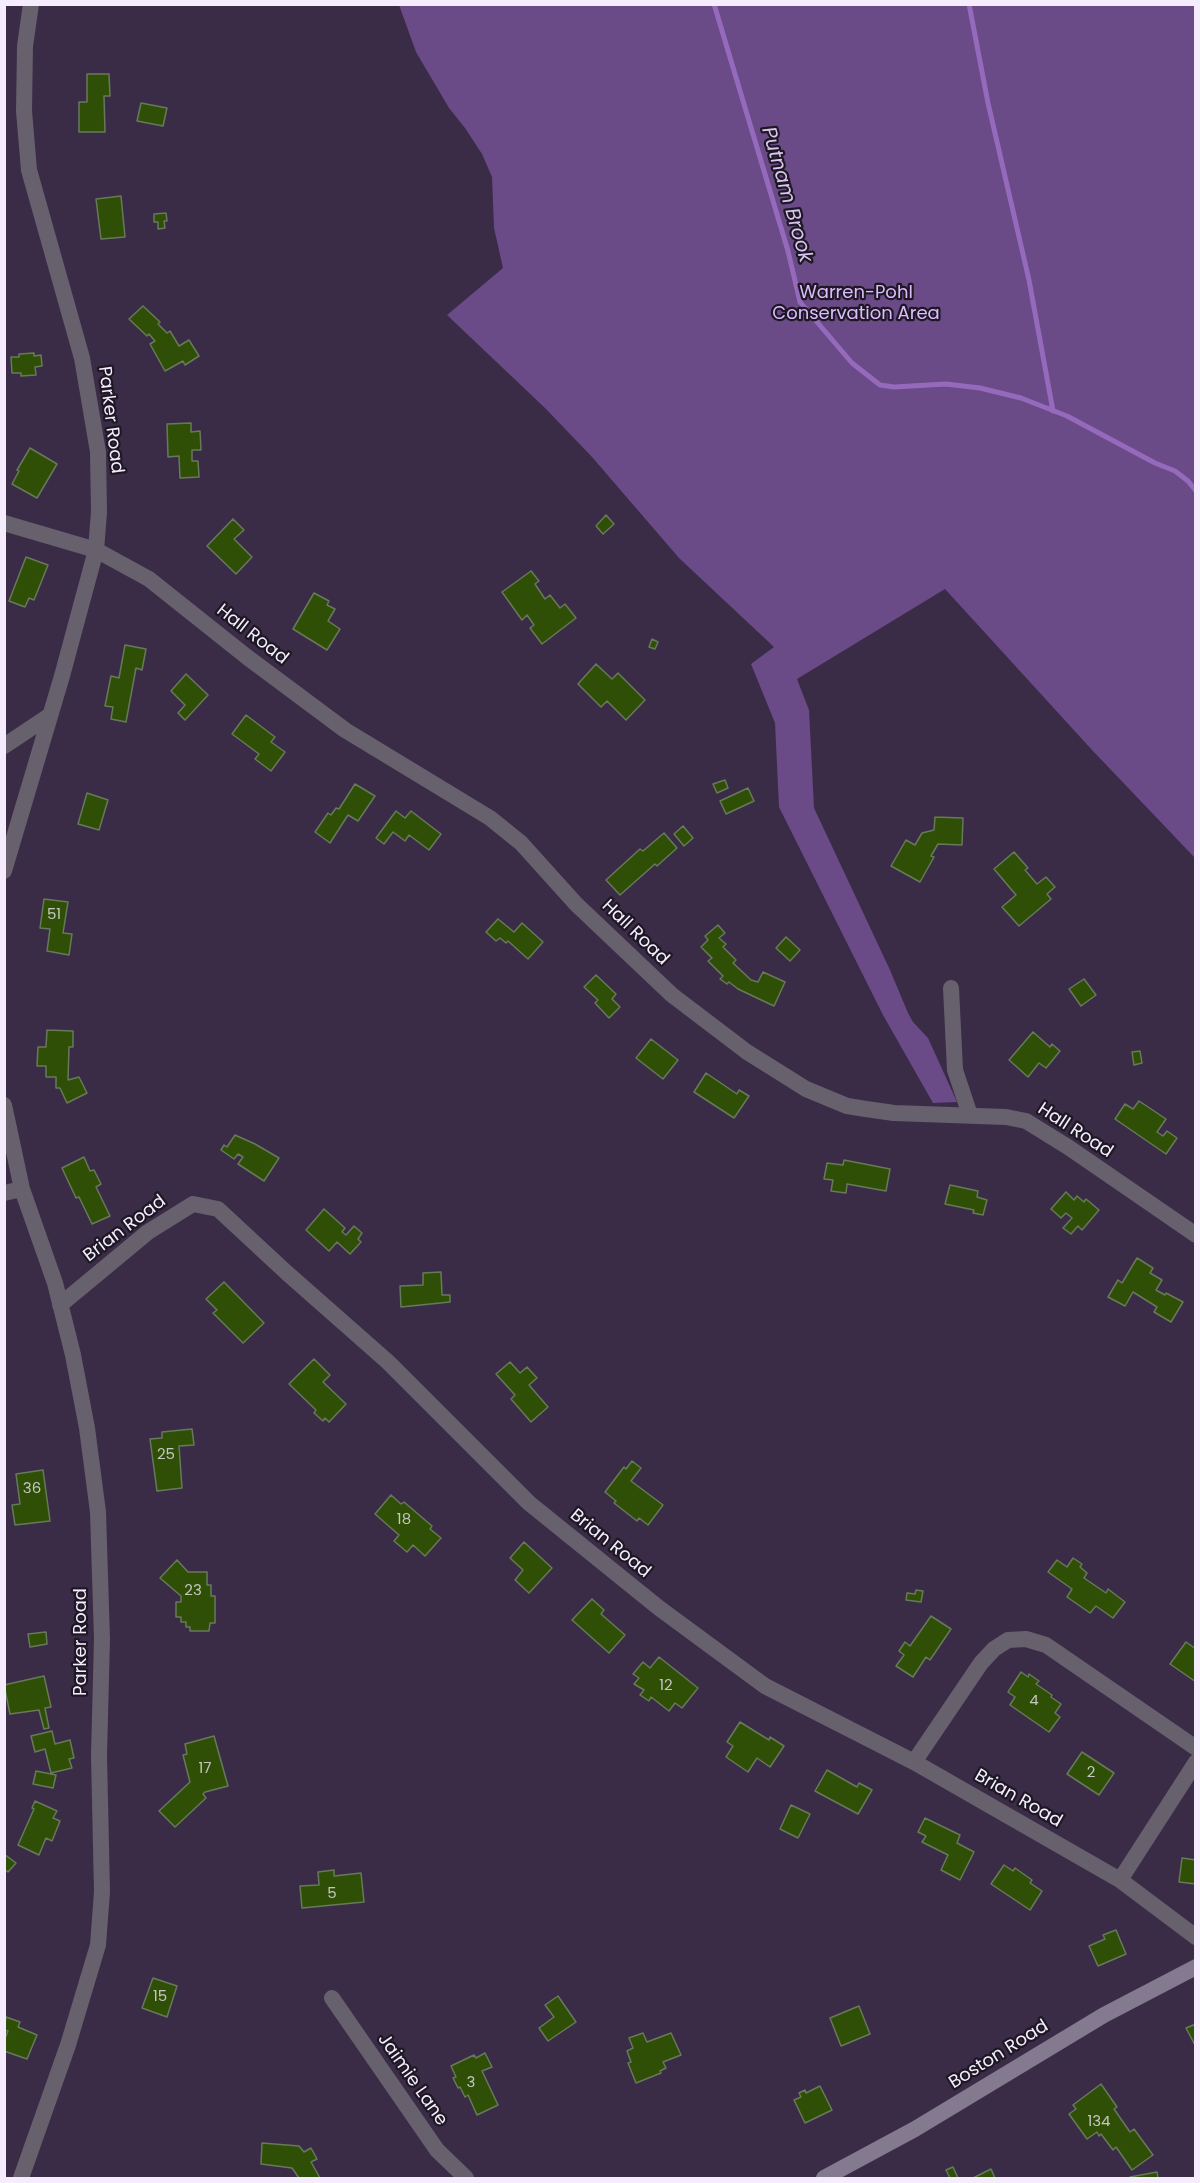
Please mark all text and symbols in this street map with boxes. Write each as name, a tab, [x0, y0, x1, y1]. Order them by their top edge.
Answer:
water label: Putnam Brook	[755, 124, 817, 266]
park label: Warren-Pohl Conservation Area	[772, 282, 940, 324]
street label: Parker Road	[93, 365, 127, 475]
street label: Hall Road	[212, 600, 292, 670]
street label: Hall Road	[597, 896, 673, 970]
house number: 51	[47, 906, 61, 924]
street label: Hall Road	[1033, 1099, 1117, 1163]
street label: Brian Road	[80, 1191, 170, 1267]
house number: 25	[157, 1446, 175, 1464]
house number: 36	[23, 1480, 41, 1498]
street label: Brian Road	[565, 1505, 655, 1583]
house number: 18	[397, 1511, 411, 1529]
house number: 23	[184, 1582, 202, 1600]
street label: Parker Road	[70, 1588, 92, 1696]
house number: 12	[659, 1677, 673, 1695]
house number: 4	[1029, 1692, 1039, 1710]
house number: 17	[199, 1760, 211, 1778]
house number: 2	[1087, 1764, 1095, 1782]
street label: Brian Road	[970, 1765, 1066, 1833]
house number: 5	[327, 1885, 337, 1903]
house number: 15	[153, 1988, 167, 2006]
street label: Boston Road	[945, 2016, 1053, 2094]
street label: Jaimie Lane	[372, 2030, 452, 2130]
house number: 3	[467, 2074, 475, 2092]
house number: 134	[1087, 2113, 1111, 2131]

